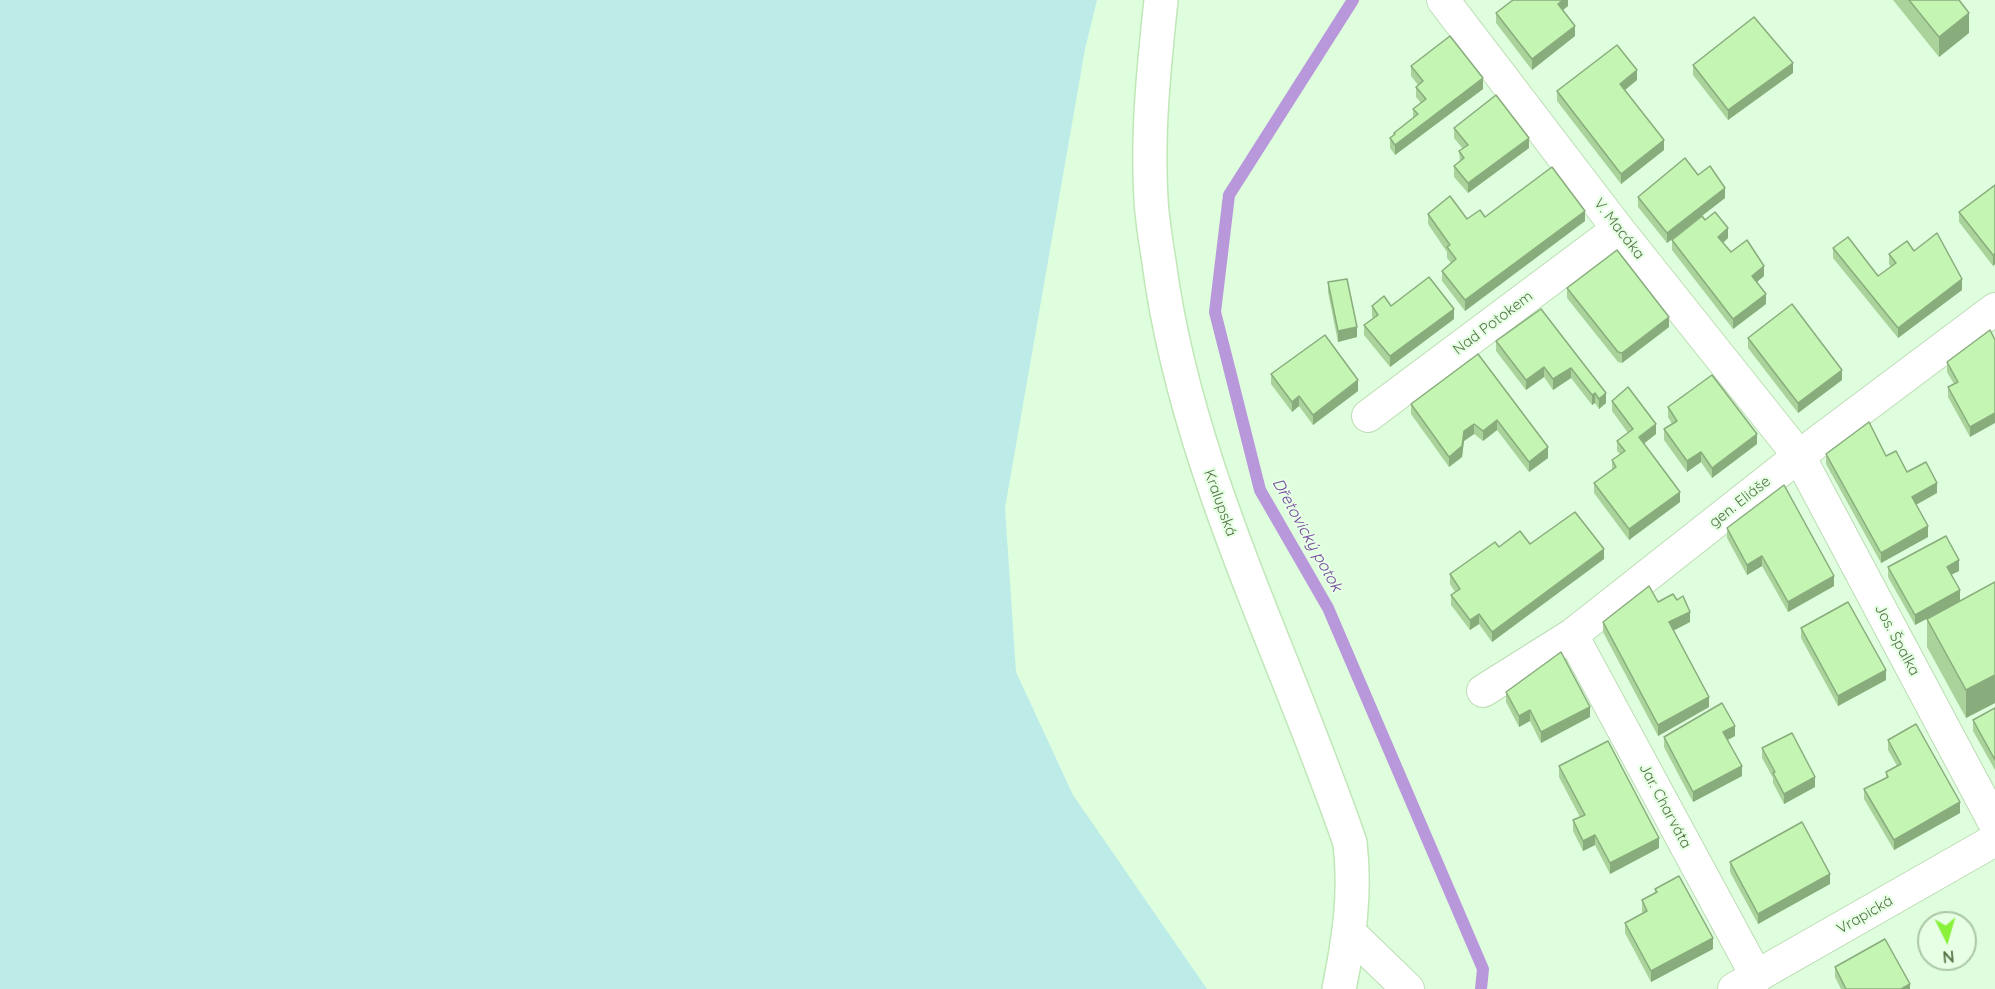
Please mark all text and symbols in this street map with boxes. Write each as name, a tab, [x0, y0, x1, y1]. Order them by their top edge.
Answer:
street label: V. Macáka	[1590, 195, 1648, 263]
street label: Nad Potokem	[1450, 287, 1536, 359]
street label: Kralupská	[1200, 467, 1240, 539]
street label: gen. Eliáše	[1706, 472, 1774, 532]
water label: Dřetovický potok	[1268, 475, 1346, 595]
street label: Jos. Špalka	[1871, 601, 1923, 679]
street label: Jar. Charváta	[1635, 760, 1695, 852]
street label: Vrapická	[1834, 892, 1896, 938]
north arrow	[1917, 911, 1977, 971]
text: N	[1942, 946, 1955, 967]

